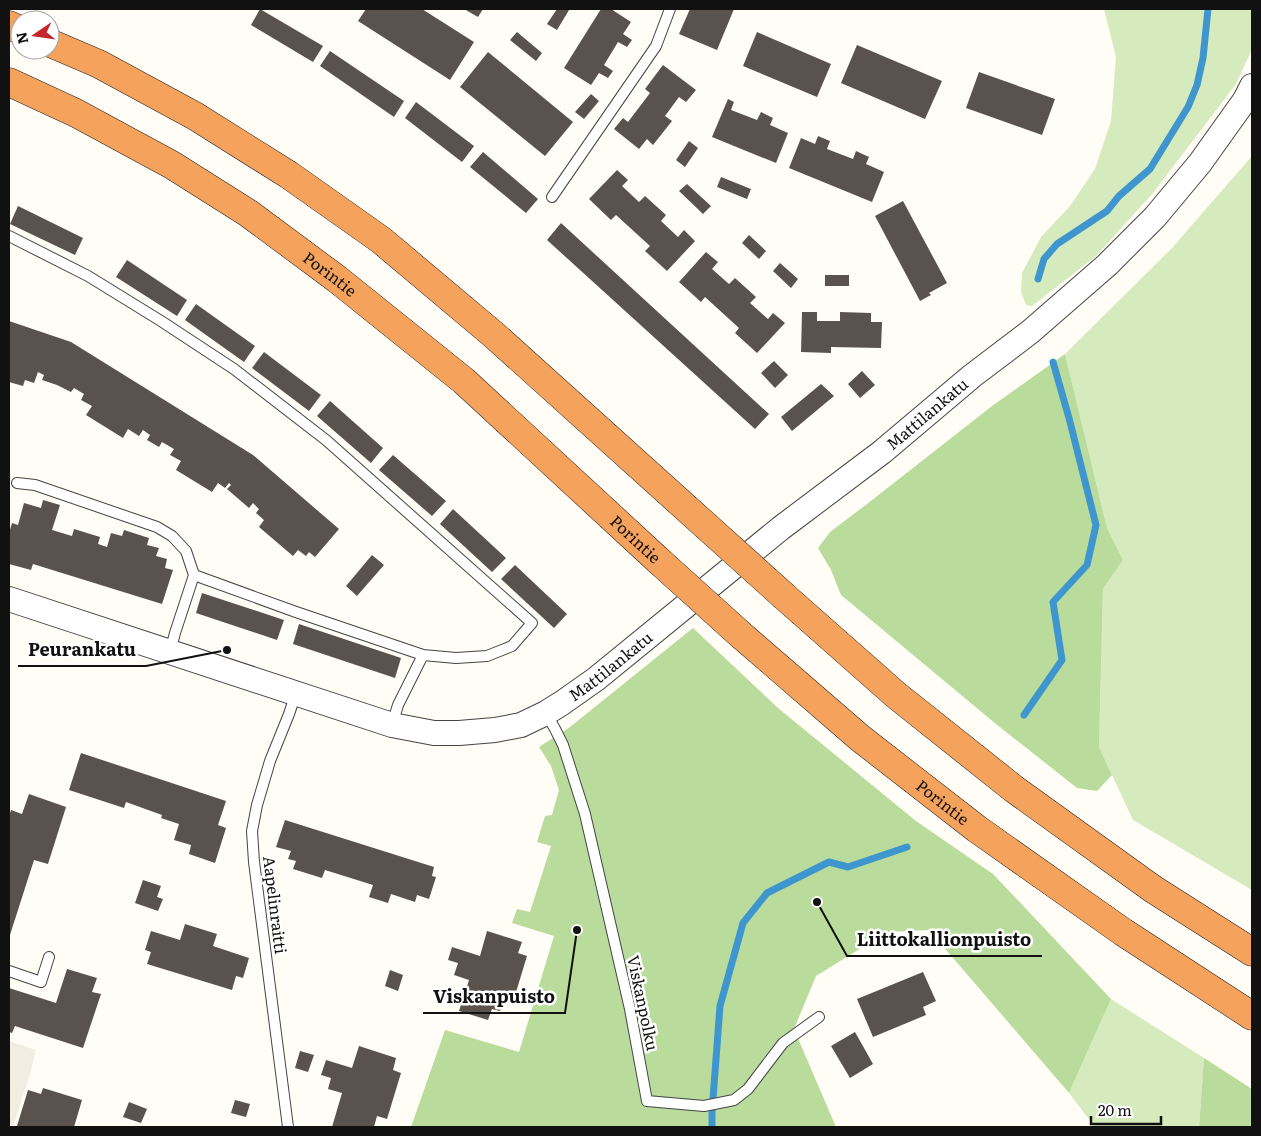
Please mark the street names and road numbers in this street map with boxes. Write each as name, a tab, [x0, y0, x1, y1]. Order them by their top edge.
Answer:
street label: Porintie	[299, 245, 363, 302]
street label: Mattilankatu	[880, 371, 973, 455]
street label: Porintie	[605, 509, 667, 568]
street label: Mattilankatu	[563, 625, 657, 706]
street label: Porintie	[911, 773, 975, 830]
street label: Aapelinraitti	[258, 854, 294, 955]
street label: Viskanpolku	[622, 953, 666, 1053]

